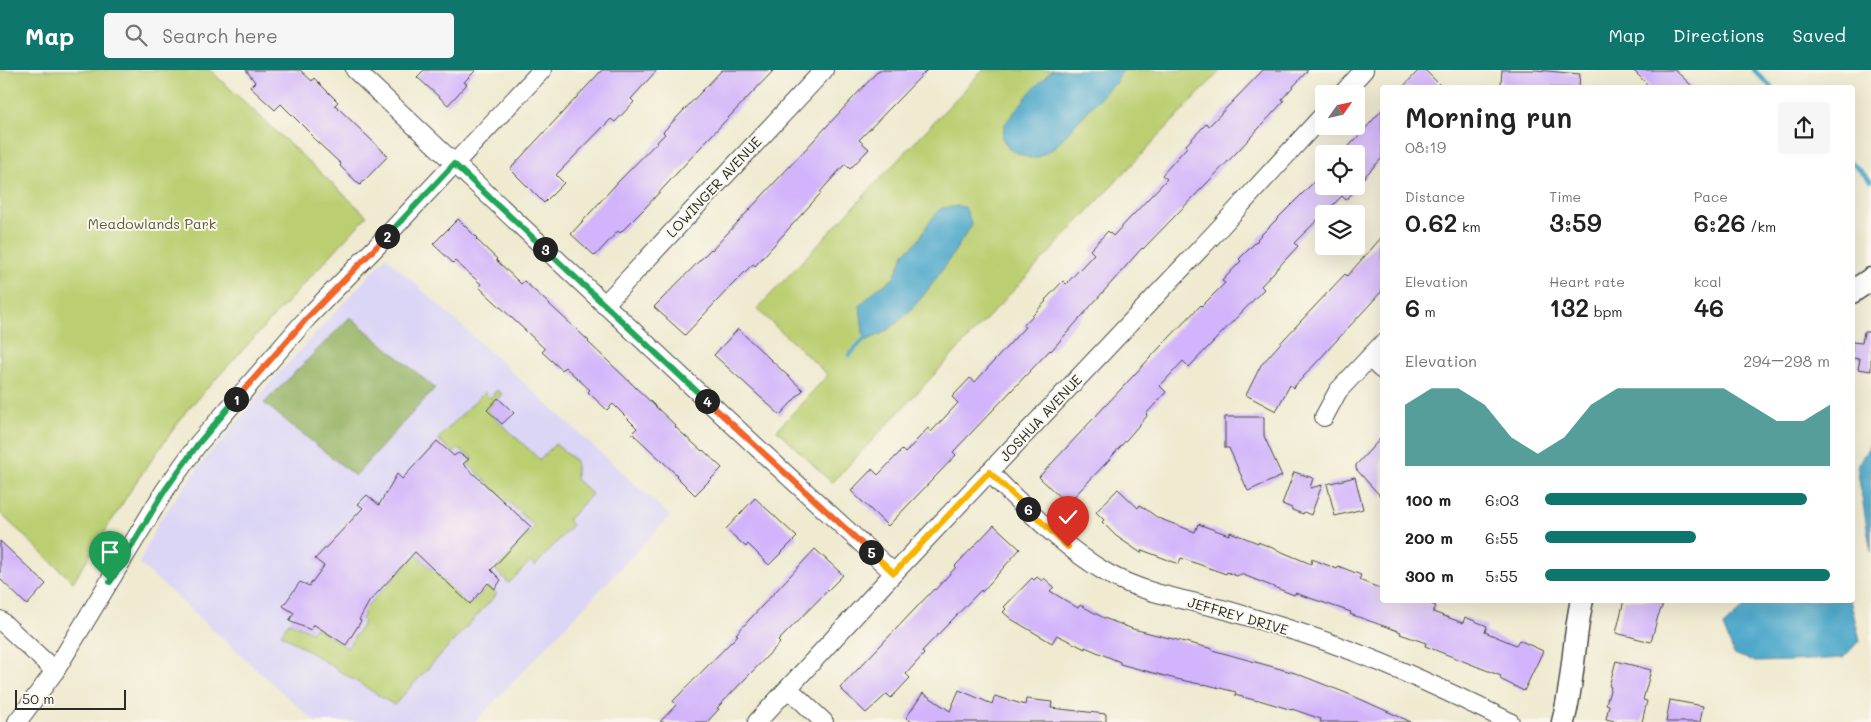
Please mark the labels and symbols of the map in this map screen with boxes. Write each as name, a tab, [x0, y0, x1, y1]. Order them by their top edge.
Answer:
north arrow	[1315, 85, 1365, 135]
street label: LOWINGER AVENUE	[662, 132, 765, 241]
park label: Meadowlands Park	[88, 214, 216, 233]
pin: 2	[374, 224, 400, 248]
pin: 3	[532, 236, 558, 262]
street label: JOSHUA AVENUE	[995, 370, 1086, 465]
pin: 1	[224, 386, 248, 412]
pin: 4	[694, 388, 720, 414]
pin: 6	[1016, 496, 1040, 522]
pin	[1047, 496, 1089, 547]
pin	[89, 531, 131, 582]
pin: 5	[858, 540, 884, 564]
street label: JEFFREY DRIVE	[1186, 592, 1291, 639]
scale bar	[15, 687, 126, 710]

